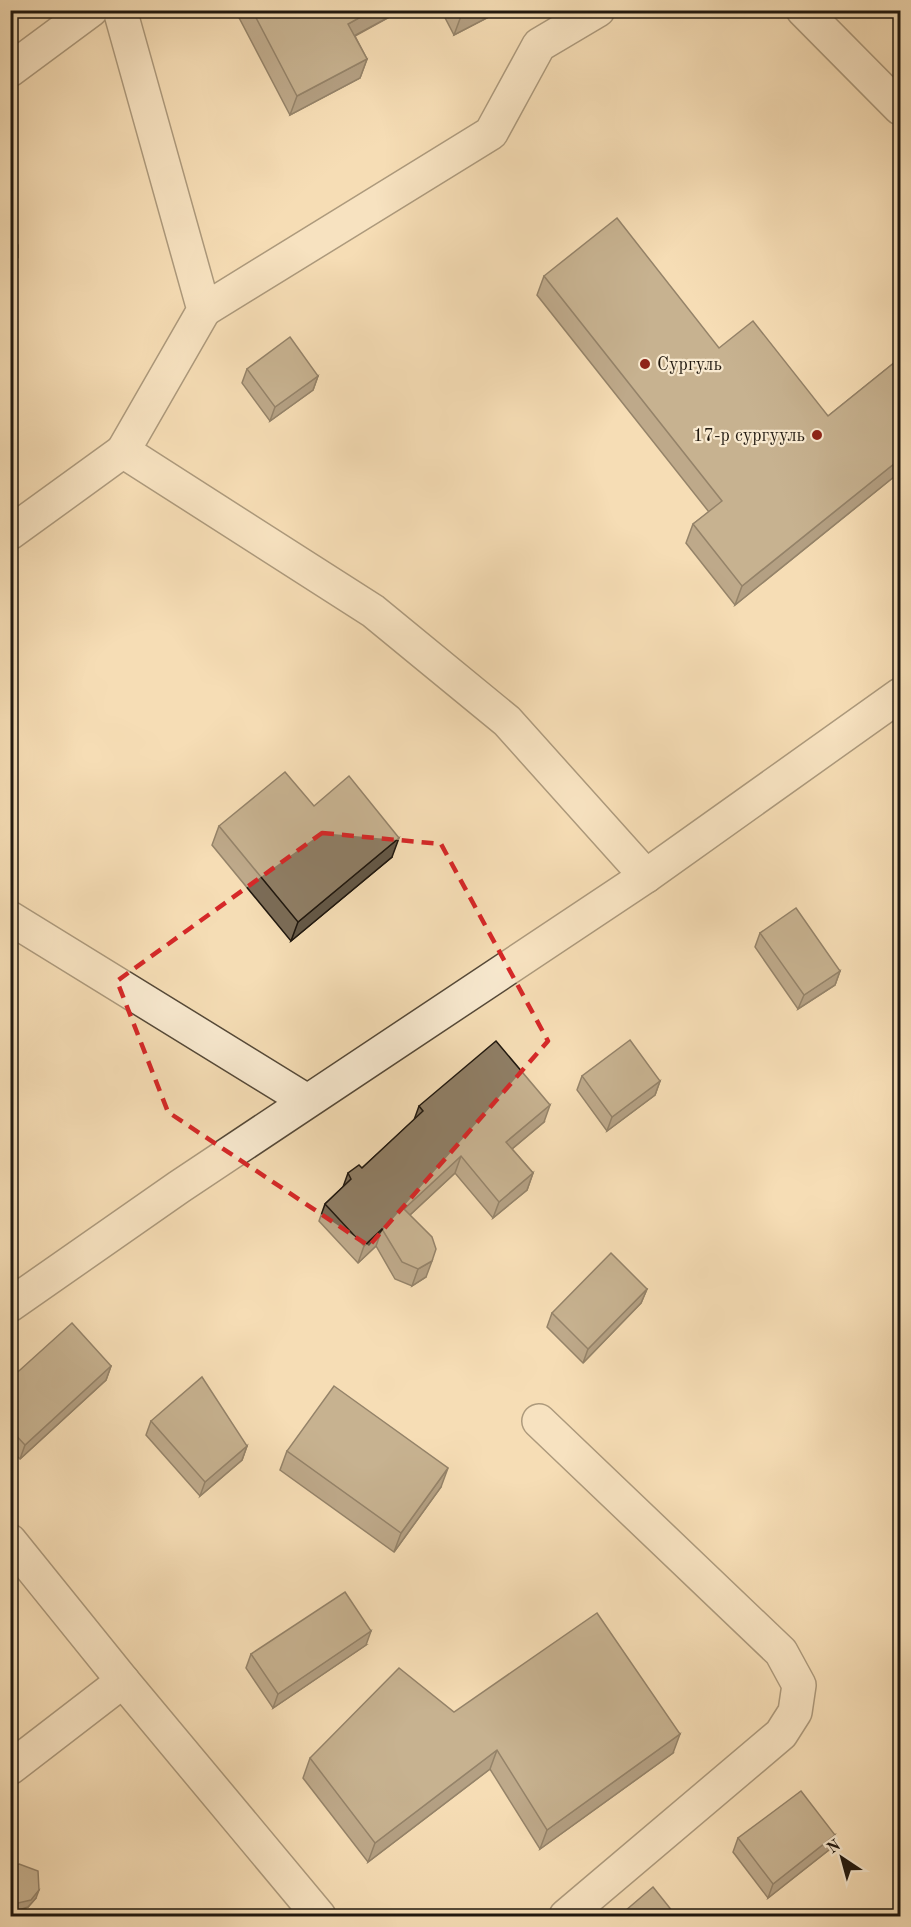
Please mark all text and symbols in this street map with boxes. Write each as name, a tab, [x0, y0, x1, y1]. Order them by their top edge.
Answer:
place label: Сургуль	[657, 356, 722, 374]
marker: Сургуль	[638, 357, 652, 371]
place label: 17-р сургууль	[693, 427, 805, 445]
marker: 17-р сургууль	[810, 428, 824, 442]
north arrow	[812, 1828, 872, 1888]
text: N	[825, 1837, 845, 1858]

